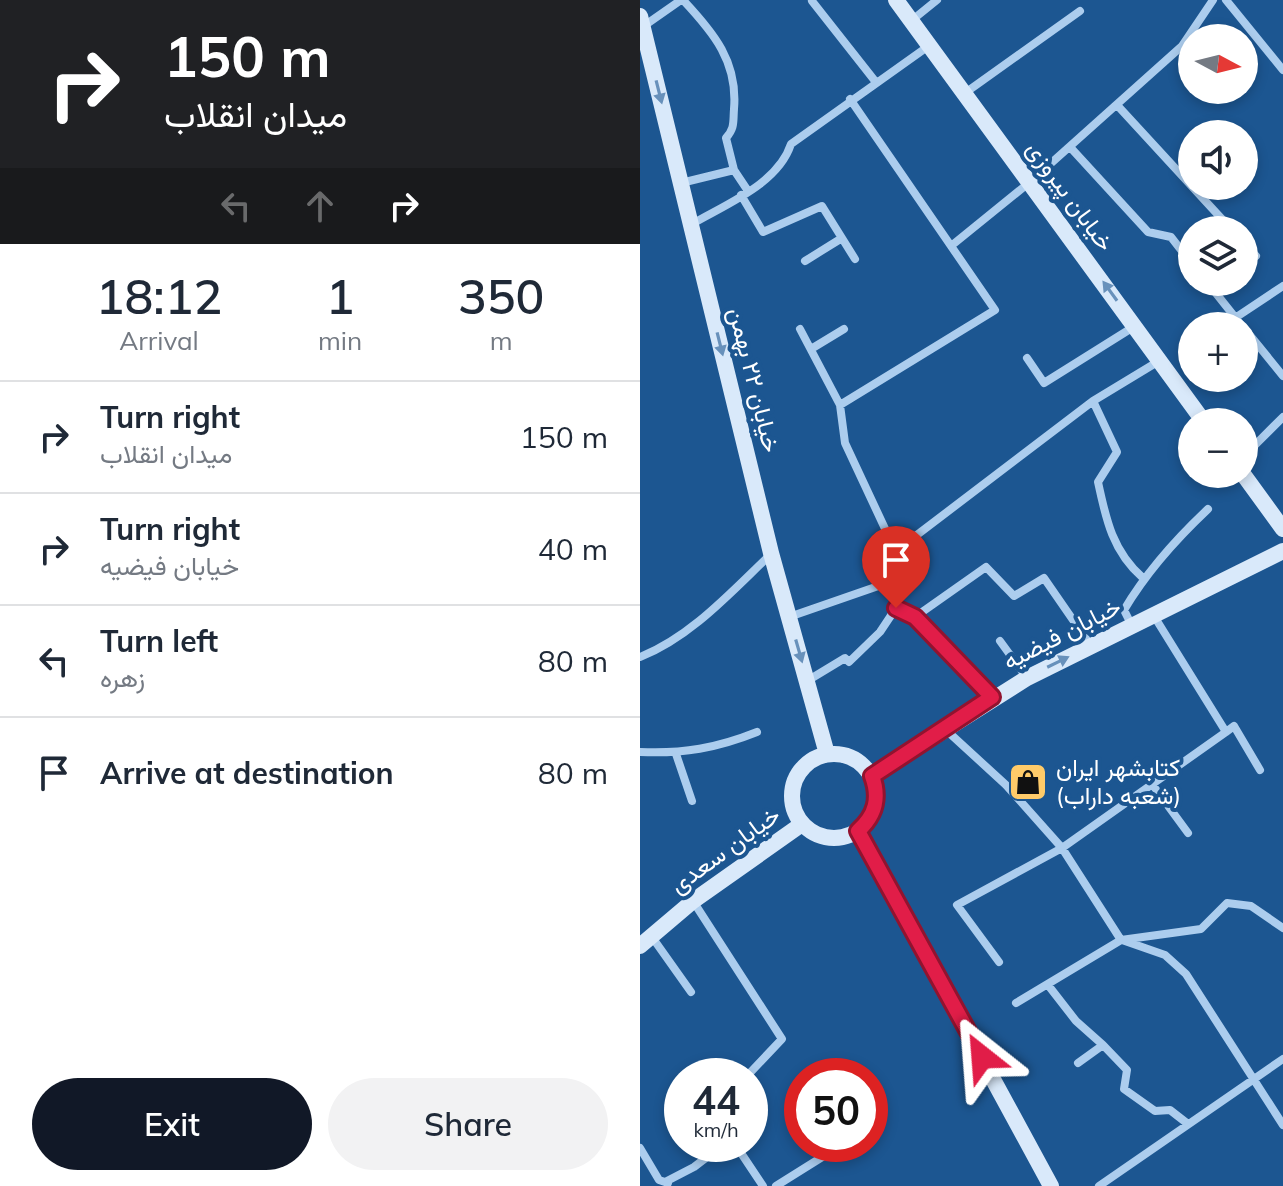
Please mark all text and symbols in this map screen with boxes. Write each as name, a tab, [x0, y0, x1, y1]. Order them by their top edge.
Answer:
text: 150 m	[164, 21, 331, 91]
north arrow	[1178, 24, 1258, 104]
map controls	[1178, 24, 1258, 488]
icon: right	[32, 32, 136, 136]
one-way arrow	[653, 80, 665, 105]
text: میدان انقلاب	[164, 91, 347, 136]
button: sound	[1178, 120, 1258, 200]
street label: خیابان پیروزی	[1019, 134, 1121, 258]
icon: left	[214, 184, 258, 228]
icon: ahead	[298, 184, 342, 228]
icon: right	[382, 184, 426, 228]
button: layers	[1178, 216, 1258, 296]
text: 18:12	[96, 266, 222, 326]
text: 1	[326, 266, 354, 326]
text: 350	[458, 266, 544, 326]
one-way arrow	[1102, 280, 1118, 301]
street label: خیابان ۲۲ بهمن	[721, 304, 787, 456]
button: +	[1178, 312, 1258, 392]
text: Arrival	[119, 324, 199, 357]
text: min	[318, 324, 362, 357]
text: m	[490, 324, 513, 357]
one-way arrow	[715, 332, 727, 357]
text: Turn right	[100, 398, 240, 436]
button: −	[1178, 408, 1258, 488]
icon: right	[32, 415, 76, 459]
text: 150 m	[520, 418, 608, 456]
text: میدان انقلاب	[100, 437, 232, 470]
text: Turn right	[100, 510, 240, 548]
pin	[862, 526, 930, 608]
icon: right	[32, 527, 76, 571]
text: 40 m	[538, 530, 608, 568]
icon: arrive	[874, 538, 918, 582]
text: خیابان فیضیه	[100, 549, 239, 582]
street label: خیابان فیضیه	[998, 591, 1126, 676]
text: Turn left	[100, 622, 218, 660]
icon: left	[32, 639, 76, 683]
one-way arrow	[793, 639, 806, 663]
text: 80 m	[538, 642, 608, 680]
one-way arrow	[1046, 655, 1069, 669]
text: زهره	[100, 661, 145, 694]
icon: arrive	[32, 751, 76, 795]
place label: کتابشهر ایران (شعبه داراب)	[1056, 752, 1181, 811]
text: Arrive at destination	[100, 754, 394, 792]
text: 80 m	[538, 754, 608, 792]
shop icon: کتابشهر ایران (شعبه داراب)	[1007, 761, 1049, 803]
street label: خیابان سعدی	[663, 799, 786, 899]
position arrow	[940, 1015, 1024, 1099]
speed limit sign: 50	[784, 1058, 888, 1162]
text: 44	[692, 1075, 740, 1125]
button: Exit	[32, 1078, 312, 1170]
button: Share	[328, 1078, 608, 1170]
text: km/h	[693, 1117, 739, 1142]

